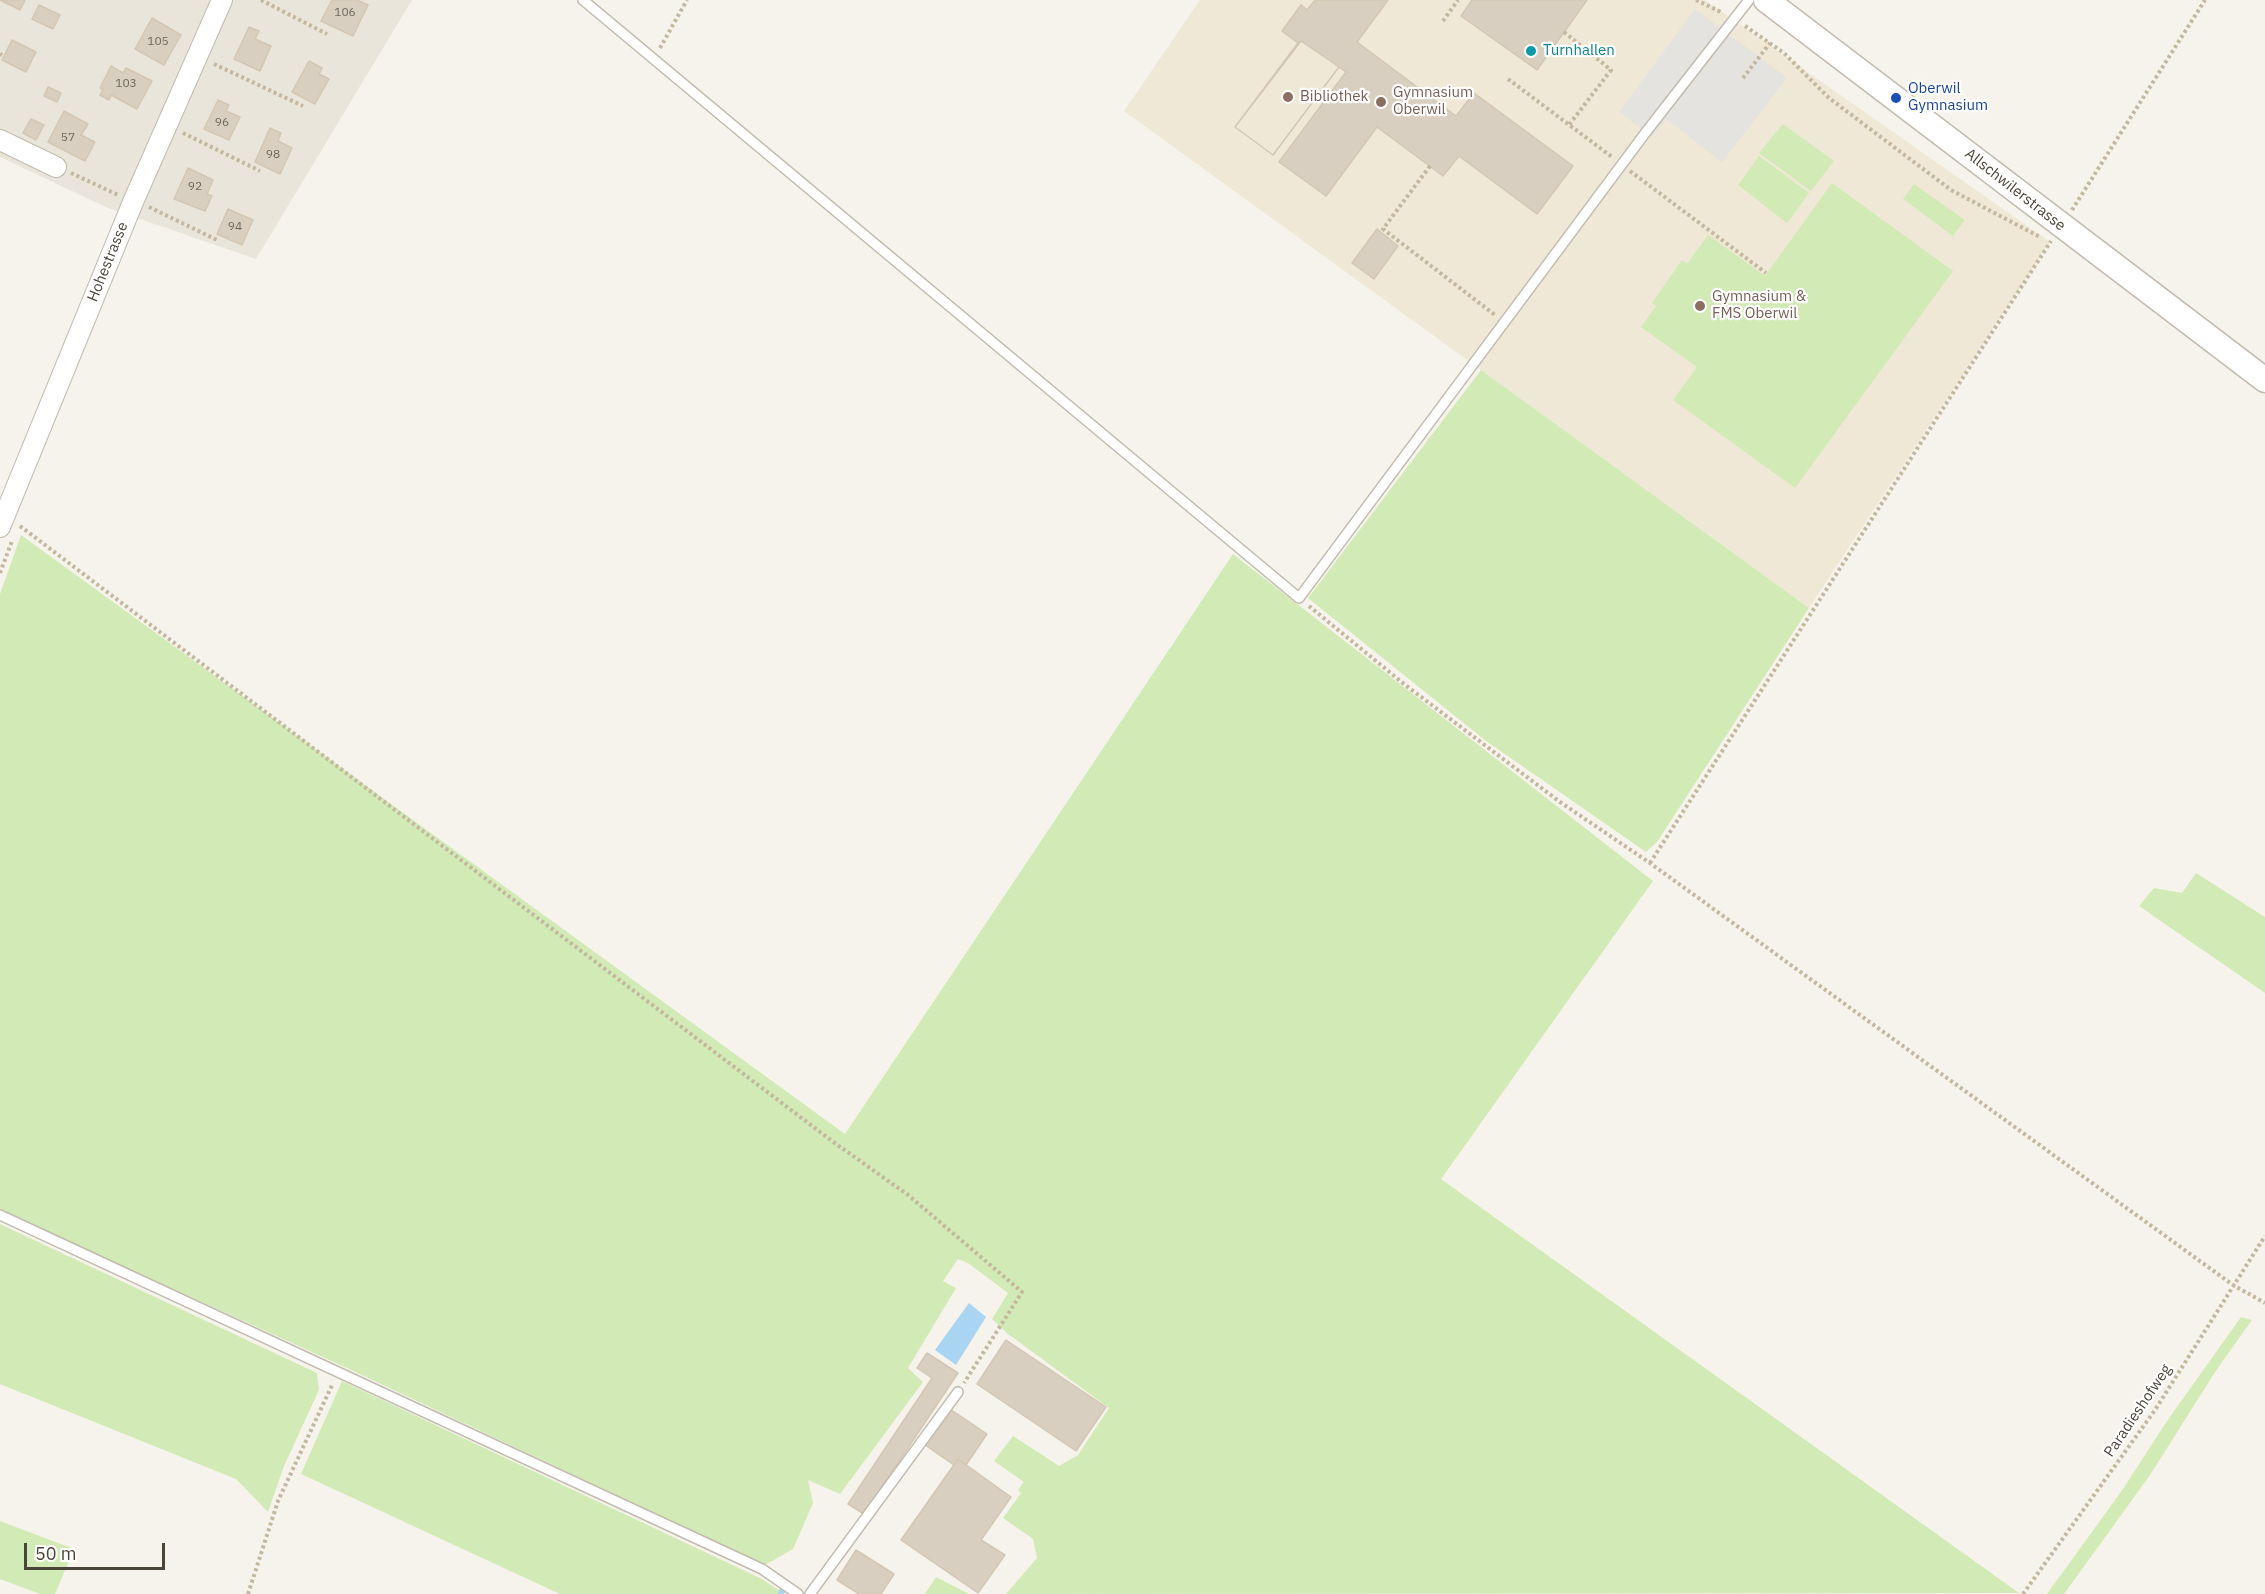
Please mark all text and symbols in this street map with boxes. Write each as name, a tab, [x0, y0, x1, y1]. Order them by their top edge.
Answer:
house number: 106	[334, 6, 356, 20]
house number: 105	[147, 35, 169, 49]
place label: Turnhallen	[1543, 42, 1615, 60]
marker: Turnhallen	[1524, 44, 1538, 58]
house number: 103	[115, 77, 137, 91]
place label: Oberwil Gymnasium	[1908, 80, 1988, 115]
place label: Gymnasium Oberwil	[1393, 84, 1473, 119]
place label: Bibliothek	[1300, 88, 1368, 106]
marker: Bibliothek	[1281, 90, 1295, 104]
marker: Oberwil Gymnasium	[1889, 91, 1903, 105]
marker: Gymnasium Oberwil	[1374, 95, 1388, 109]
house number: 96	[215, 116, 229, 130]
house number: 57	[61, 131, 75, 145]
street label: Allschwilerstrasse	[1961, 145, 2069, 235]
house number: 98	[266, 148, 280, 162]
house number: 92	[188, 180, 202, 194]
street label: Hohestrasse	[84, 219, 132, 305]
house number: 94	[228, 220, 242, 234]
place label: Gymnasium & FMS Oberwil	[1712, 288, 1806, 323]
marker: Gymnasium & FMS Oberwil	[1693, 299, 1707, 313]
street label: Paradieshofweg	[2100, 1361, 2176, 1461]
scale bar	[27, 1531, 168, 1569]
text: 50 m	[35, 1542, 77, 1565]

